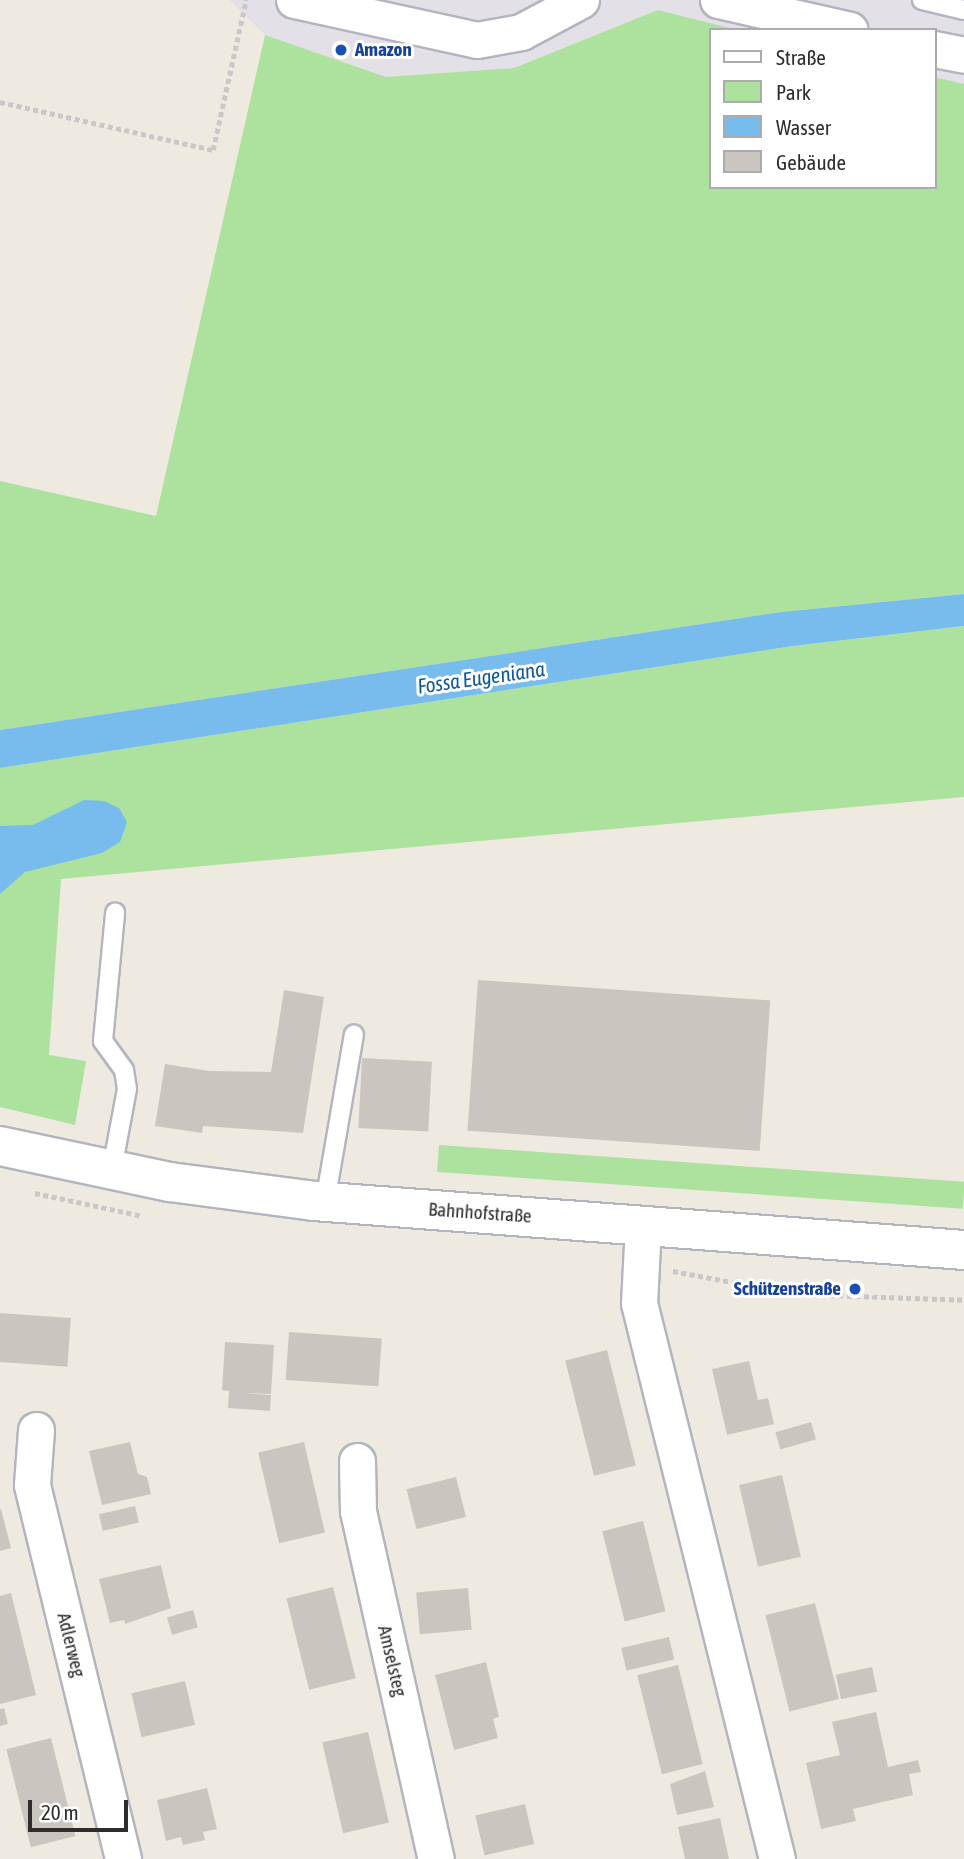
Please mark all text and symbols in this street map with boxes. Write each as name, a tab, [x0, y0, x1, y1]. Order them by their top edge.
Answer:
legend	[708, 28, 936, 189]
place label: Amazon	[355, 39, 412, 61]
marker: Amazon	[333, 42, 349, 58]
text: Straße	[776, 45, 826, 69]
text: Park	[776, 80, 811, 104]
text: Wasser	[776, 115, 831, 139]
text: Gebäude	[776, 150, 846, 174]
water label: Fossa Eugeniana	[416, 656, 546, 698]
street label: Bahnhofstraße	[428, 1198, 532, 1228]
place label: Schützenstraße	[734, 1278, 841, 1300]
marker: Schützenstraße	[847, 1281, 863, 1297]
street label: Adlerweg	[52, 1611, 90, 1679]
street label: Amselsteg	[373, 1623, 411, 1699]
scale bar	[32, 1786, 131, 1830]
text: 20 m	[41, 1800, 79, 1824]

